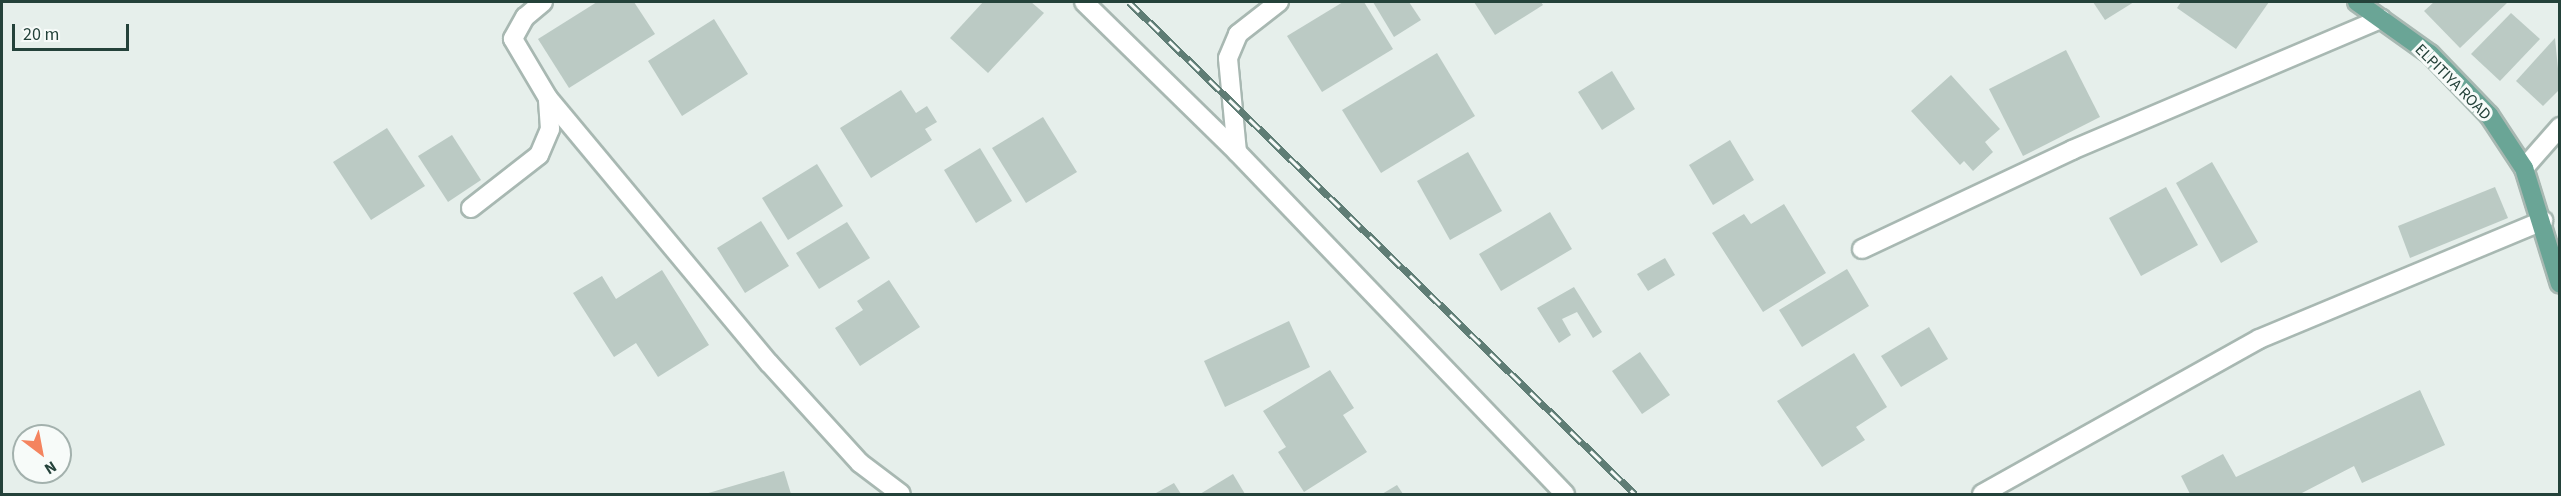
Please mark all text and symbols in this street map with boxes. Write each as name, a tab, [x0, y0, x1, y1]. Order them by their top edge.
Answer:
scale bar	[15, 12, 132, 50]
text: 20 m	[23, 22, 59, 47]
street label: ELPITIYA ROAD	[2411, 40, 2495, 124]
north arrow	[12, 424, 72, 484]
text: N	[40, 455, 61, 480]

